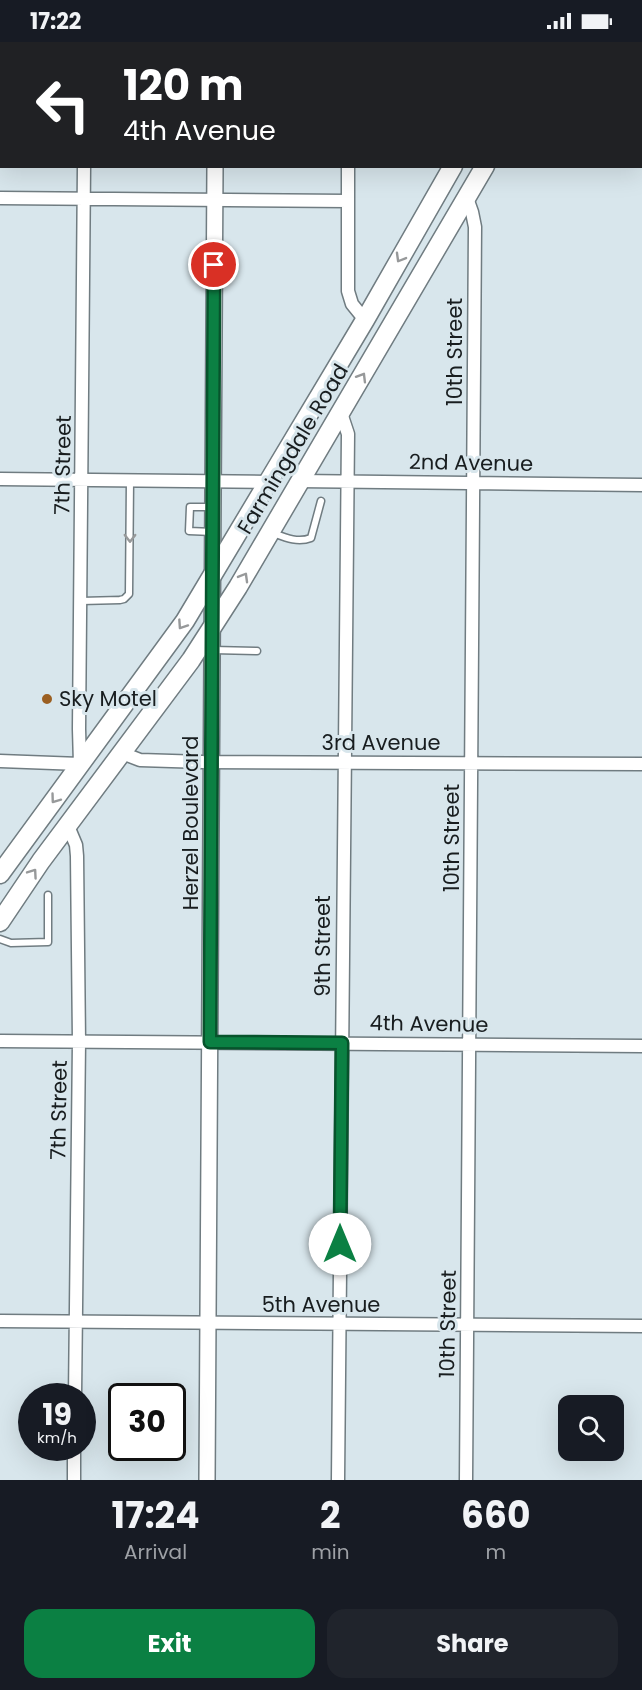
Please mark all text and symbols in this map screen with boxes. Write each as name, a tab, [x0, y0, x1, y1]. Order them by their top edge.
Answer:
text: 17:22	[30, 6, 81, 37]
text: 120 m	[123, 56, 244, 115]
icon: left	[24, 66, 102, 144]
text: 4th Avenue	[123, 112, 276, 149]
pin	[188, 239, 239, 290]
icon: arrive	[197, 248, 230, 281]
one-way arrow	[396, 252, 407, 262]
street label: 10th Street	[440, 298, 469, 406]
street label: Farmingdale Road	[230, 358, 355, 539]
one-way arrow	[355, 373, 367, 383]
street label: 7th Street	[47, 415, 78, 515]
street label: 2nd Avenue	[409, 447, 533, 478]
one-way arrow	[124, 533, 136, 542]
one-way arrow	[237, 573, 248, 583]
one-way arrow	[179, 619, 190, 630]
place label: Sky Motel	[59, 684, 157, 713]
marker: Sky Motel	[40, 692, 54, 706]
street label: 3rd Avenue	[322, 728, 440, 757]
street label: Herzel Boulevard	[176, 736, 205, 910]
street label: 10th Street	[437, 784, 466, 892]
one-way arrow	[51, 793, 62, 804]
one-way arrow	[26, 869, 37, 880]
street label: 9th Street	[308, 895, 337, 997]
street label: 4th Avenue	[369, 1008, 489, 1039]
street label: 7th Street	[43, 1060, 74, 1160]
position arrow	[308, 1212, 372, 1276]
street label: 10th Street	[432, 1270, 463, 1378]
street label: 5th Avenue	[262, 1290, 380, 1319]
speed limit sign: 30	[108, 1383, 186, 1461]
text: 19	[42, 1393, 72, 1436]
map controls	[558, 1395, 624, 1461]
button: search	[558, 1395, 624, 1461]
text: km/h	[37, 1427, 77, 1448]
text: 17:24	[112, 1490, 200, 1541]
text: 2	[320, 1490, 341, 1541]
text: 660	[461, 1490, 530, 1541]
text: Arrival	[124, 1538, 187, 1566]
text: min	[311, 1538, 349, 1566]
text: m	[485, 1538, 506, 1566]
button: Exit	[24, 1609, 315, 1678]
button: Share	[327, 1609, 618, 1678]

